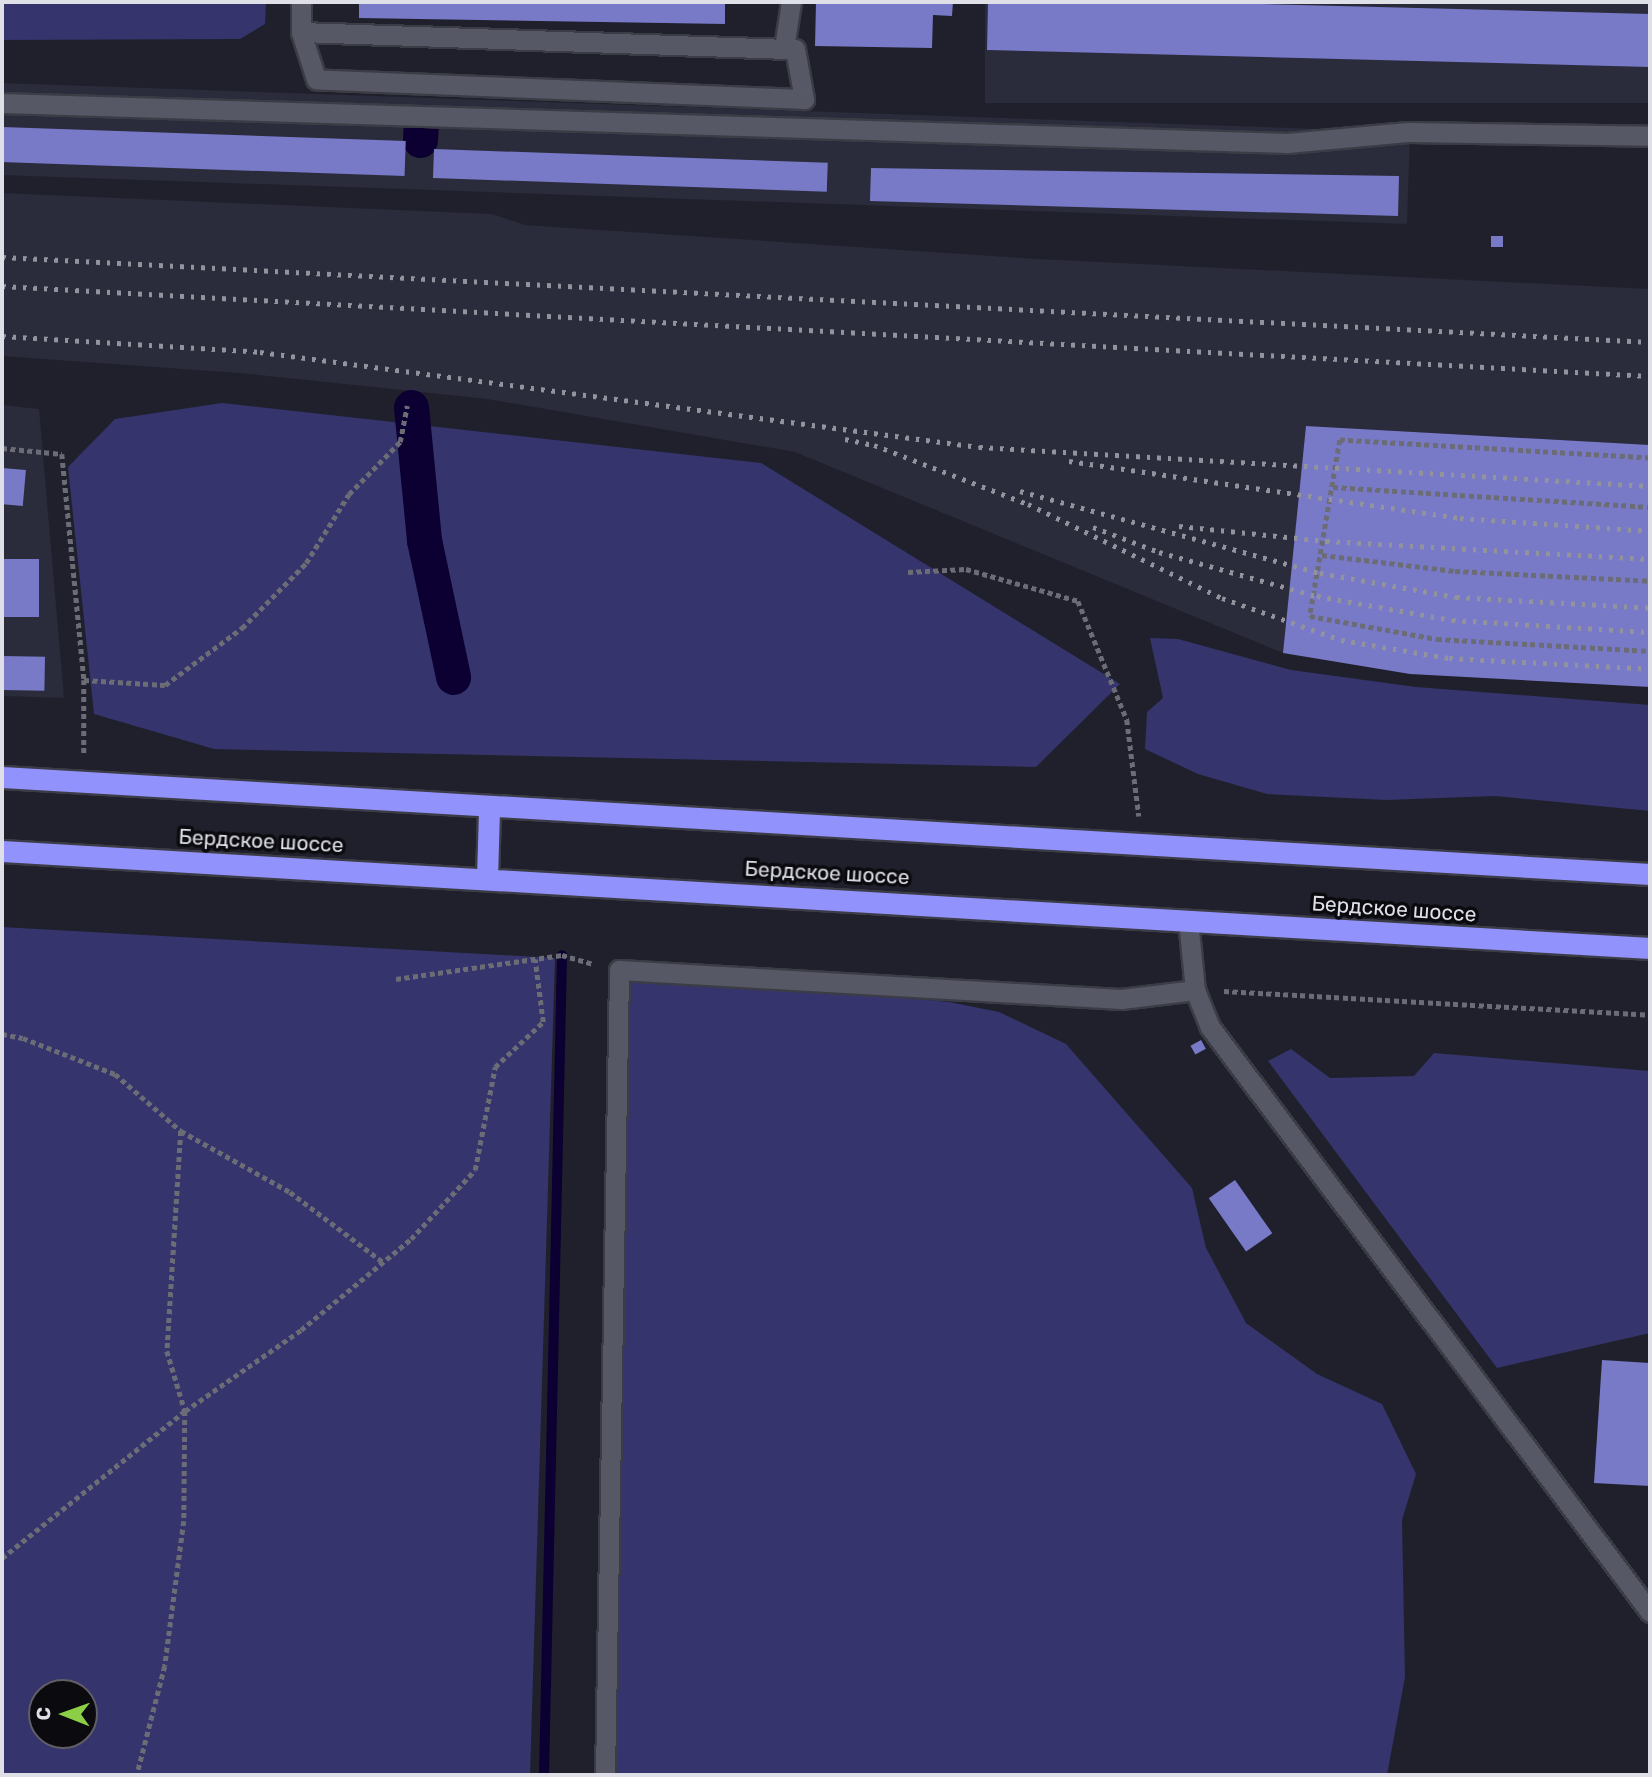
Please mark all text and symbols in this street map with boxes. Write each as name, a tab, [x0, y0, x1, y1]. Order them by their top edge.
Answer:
street label: Бердское шоссе	[178, 824, 344, 858]
street label: Бердское шоссе	[744, 856, 910, 890]
street label: Бердское шоссе	[1311, 891, 1477, 927]
north arrow	[28, 1679, 98, 1749]
text: С	[32, 1707, 55, 1721]

